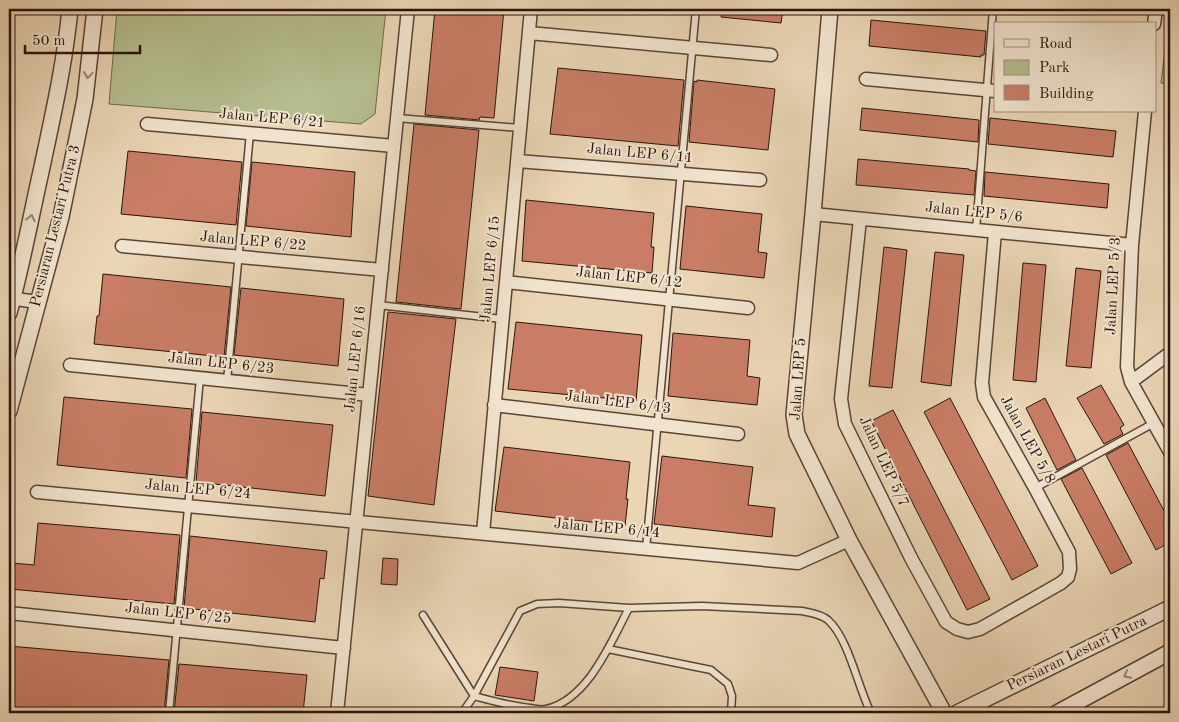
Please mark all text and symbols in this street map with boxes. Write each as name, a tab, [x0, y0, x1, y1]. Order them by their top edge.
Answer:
scale bar	[25, 22, 140, 54]
legend	[994, 22, 1156, 112]
text: 50 m	[32, 34, 66, 49]
text: Road	[1039, 37, 1073, 52]
text: Park	[1039, 61, 1070, 76]
one-way arrow	[83, 71, 94, 79]
text: Building	[1039, 87, 1094, 102]
street label: Jalan LEP 6/21	[218, 107, 326, 131]
street label: Jalan LEP 6/11	[586, 142, 694, 166]
street label: Persiaran Lestari Putra 3	[29, 143, 83, 309]
street label: Jalan LEP 5/6	[924, 200, 1024, 226]
one-way arrow	[25, 214, 36, 223]
street label: Jalan LEP 6/15	[479, 215, 503, 323]
street label: Jalan LEP 6/22	[199, 230, 307, 254]
street label: Jalan LEP 5/3	[1104, 237, 1124, 335]
street label: Jalan LEP 6/12	[575, 265, 683, 291]
street label: Jalan LEP 6/16	[343, 305, 369, 413]
street label: Jalan LEP 5	[789, 337, 809, 421]
street label: Jalan LEP 6/23	[167, 351, 275, 377]
street label: Jalan LEP 6/13	[564, 389, 672, 417]
street label: Jalan LEP 5/8	[997, 393, 1057, 487]
street label: Jalan LEP 5/7	[855, 414, 911, 510]
street label: Jalan LEP 6/24	[144, 478, 252, 502]
street label: Jalan LEP 6/14	[553, 517, 661, 541]
street label: Jalan LEP 6/25	[124, 601, 232, 627]
street label: Persiaran Lestari Putra	[1005, 613, 1150, 694]
one-way arrow	[1124, 669, 1133, 679]

